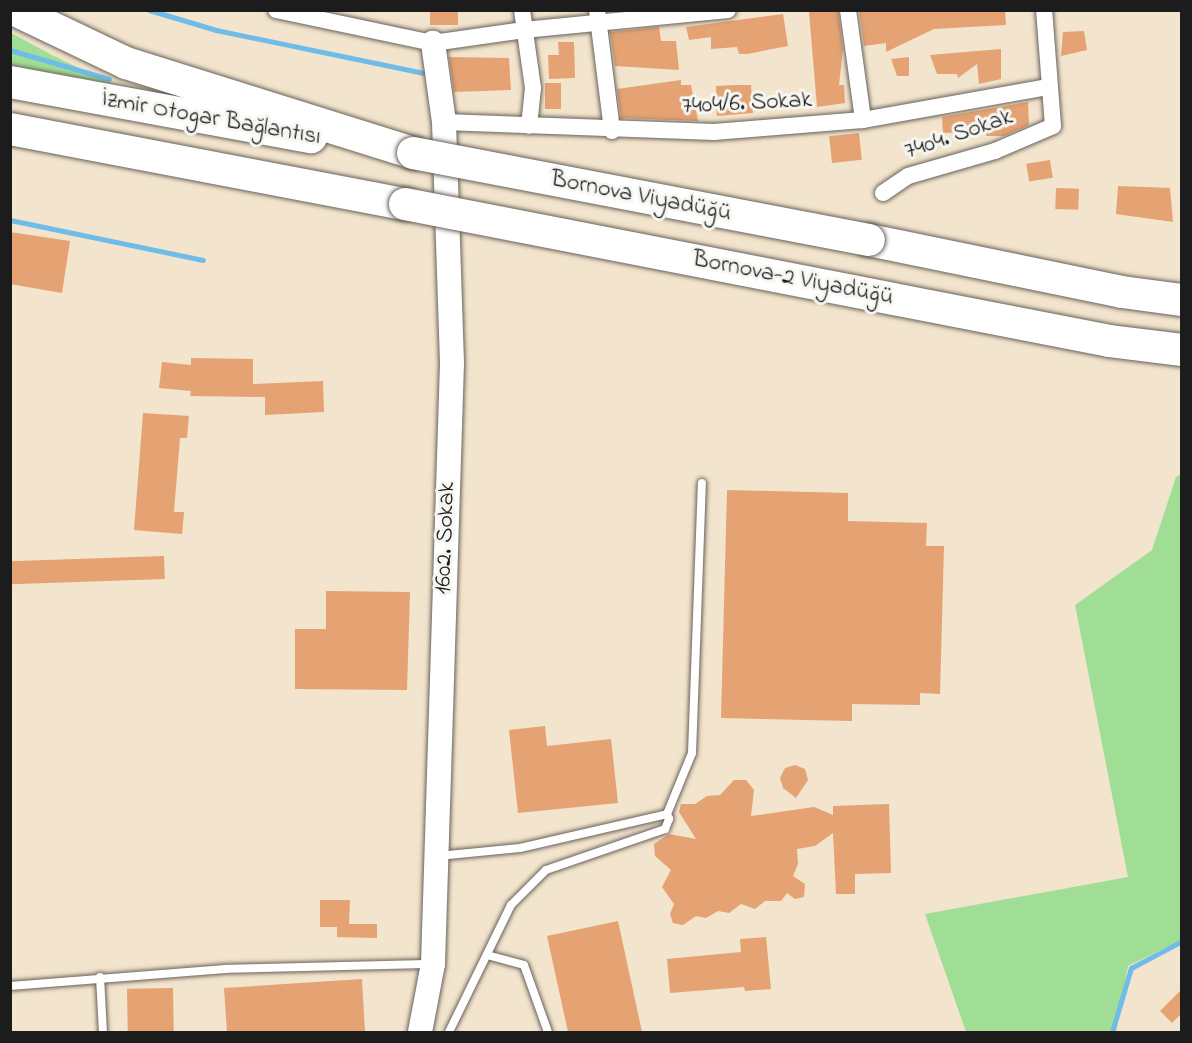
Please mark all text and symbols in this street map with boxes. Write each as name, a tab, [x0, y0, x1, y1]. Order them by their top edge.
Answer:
street label: İzmir Otogar Bağlantısı	[99, 86, 323, 152]
street label: 7404/6. Sokak	[681, 86, 813, 122]
street label: 7404. Sokak	[901, 103, 1017, 167]
street label: Bornova Viyadüğü	[548, 165, 734, 229]
street label: Bornova-2 Viyadüğü	[690, 245, 896, 313]
street label: 1602. Sokak	[430, 481, 462, 595]

